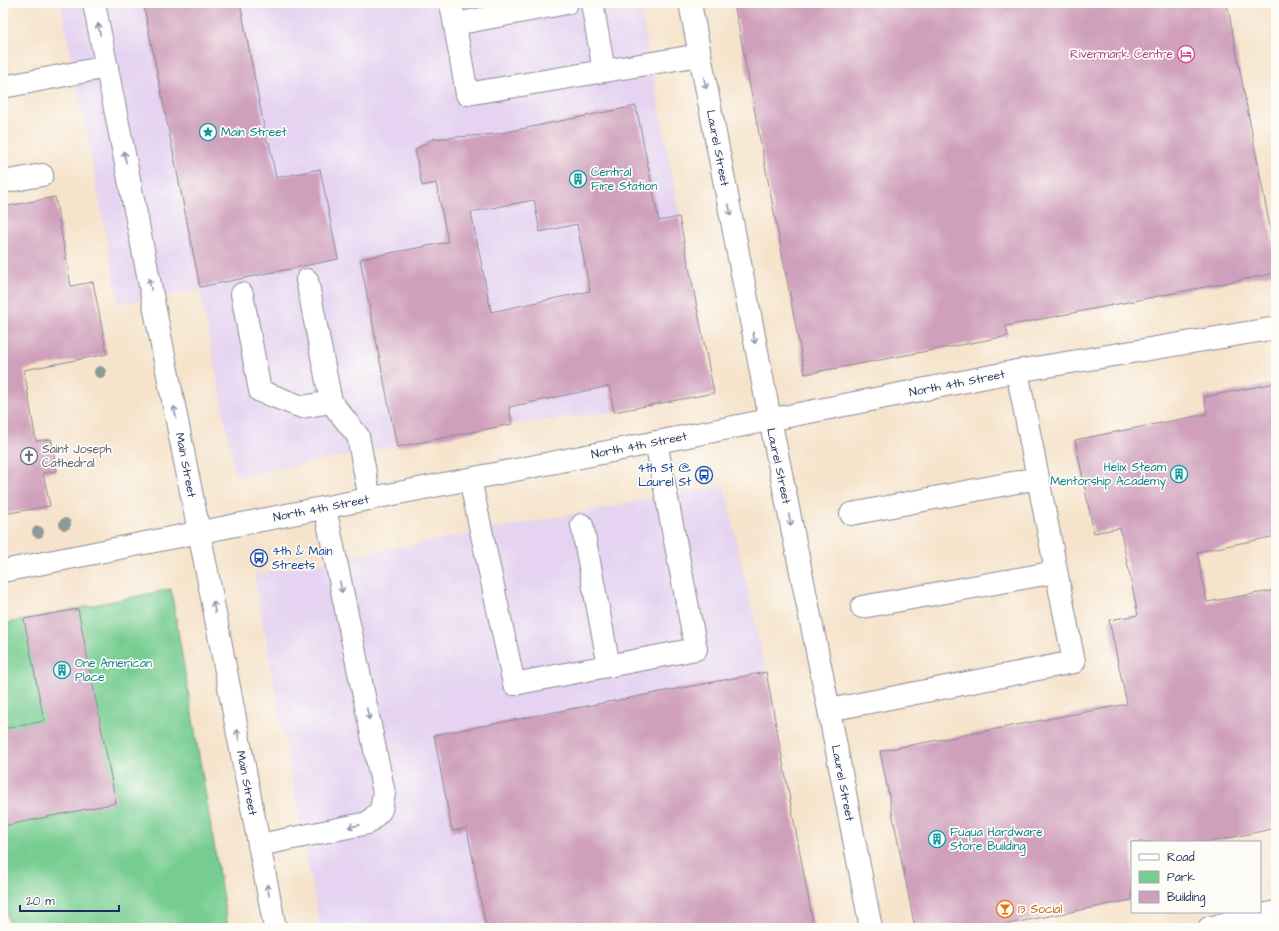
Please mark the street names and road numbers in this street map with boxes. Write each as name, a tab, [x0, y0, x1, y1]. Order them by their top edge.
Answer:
street label: Laurel Street	[702, 109, 733, 188]
street label: North 4th Street	[908, 366, 1007, 401]
street label: Laurel Street	[762, 427, 795, 506]
street label: North 4th Street	[590, 428, 689, 463]
street label: Main Street	[171, 431, 200, 499]
street label: North 4th Street	[272, 491, 371, 526]
street label: Laurel Street	[827, 744, 858, 823]
street label: Main Street	[232, 749, 261, 817]

